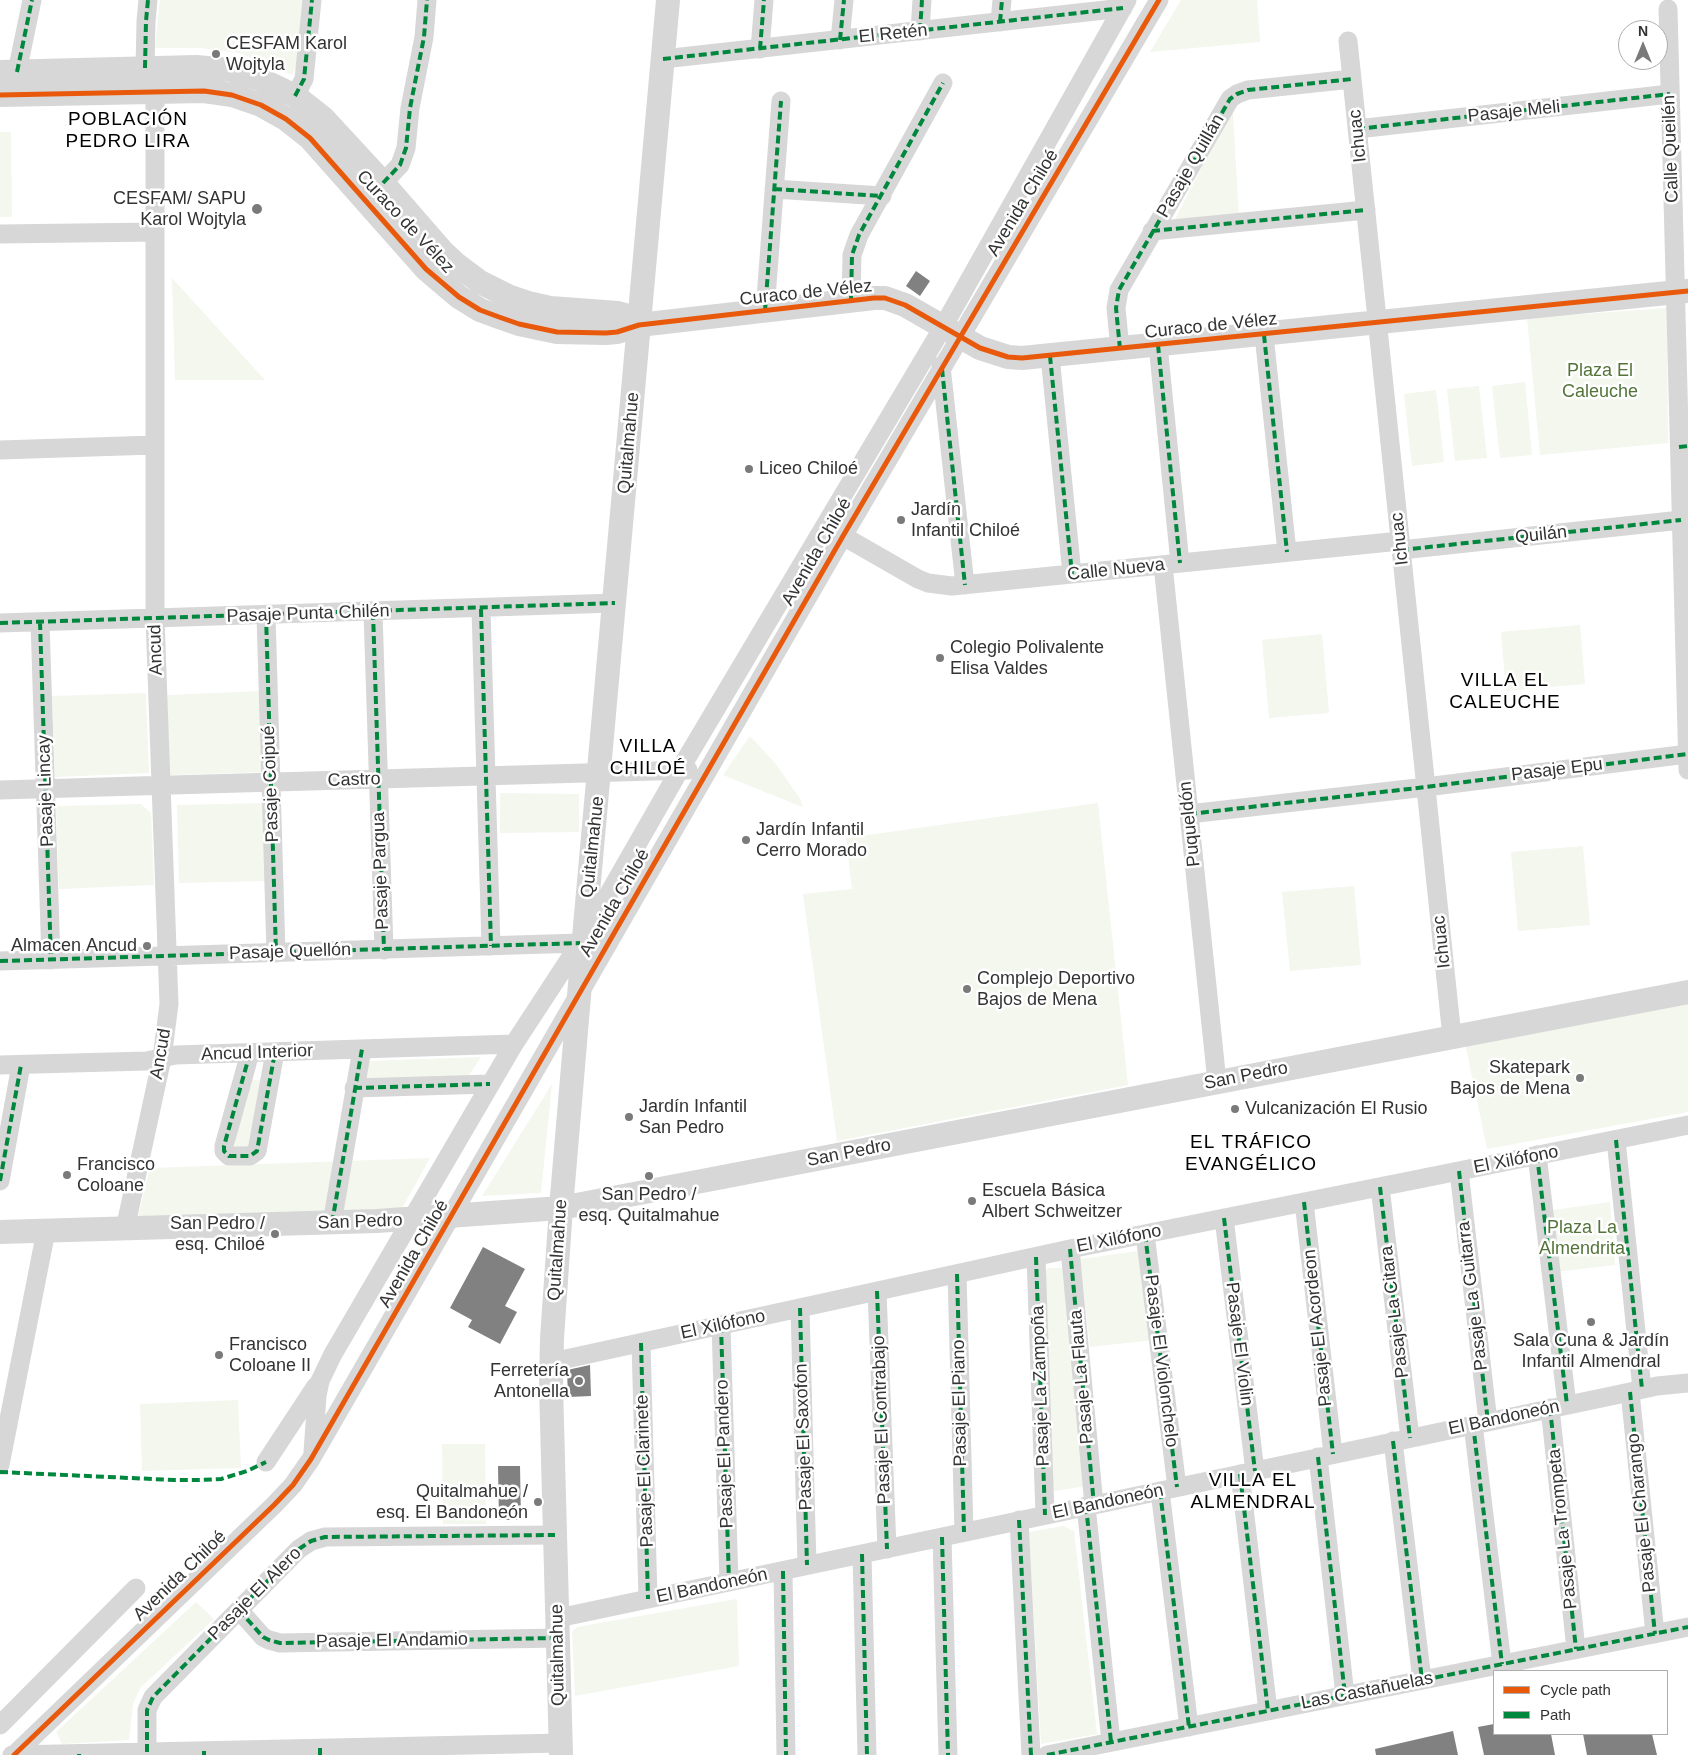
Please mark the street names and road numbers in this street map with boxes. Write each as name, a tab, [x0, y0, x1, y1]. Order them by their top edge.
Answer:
street label: El Retén	[858, 20, 928, 48]
street label: Calle Queilén	[1658, 95, 1684, 203]
street label: Pasaje Meli	[1467, 96, 1561, 128]
street label: Ichuac	[1344, 108, 1372, 164]
street label: Pasaje Quillán	[1153, 110, 1229, 222]
street label: Avenida Chiloé	[983, 146, 1063, 260]
street label: Curaco de Vélez	[352, 166, 458, 278]
street label: Curaco de Vélez	[739, 275, 873, 311]
street label: Curaco de Vélez	[1144, 308, 1278, 344]
street label: Quitalmahue	[614, 391, 644, 495]
street label: Avenida Chiloé	[777, 494, 857, 610]
street label: Ichuac	[1386, 511, 1414, 567]
street label: Quilán	[1514, 522, 1568, 548]
street label: Calle Nueva	[1066, 554, 1166, 586]
street label: Pasaje Punta Chilén	[226, 600, 390, 628]
street label: Ancud	[144, 624, 168, 676]
street label: Pasaje Coipué	[258, 725, 284, 843]
street label: Pasaje Lincay	[33, 735, 59, 847]
street label: Pasaje Epu	[1510, 754, 1604, 786]
street label: Castro	[327, 768, 381, 792]
street label: Puqueldón	[1175, 780, 1205, 868]
street label: Quitalmahue	[577, 795, 609, 899]
street label: Pasaje Pargua	[368, 812, 394, 930]
street label: Avenida Chiloé	[575, 845, 655, 961]
street label: Ichuac	[1428, 914, 1456, 970]
street label: Pasaje Quellón	[229, 939, 351, 965]
street label: Ancud	[146, 1027, 176, 1081]
street label: Ancud Interior	[201, 1040, 313, 1066]
street label: San Pedro	[1202, 1057, 1290, 1095]
street label: San Pedro	[805, 1134, 893, 1172]
street label: El Xilófono	[1472, 1141, 1560, 1179]
street label: Avenida Chiloé	[374, 1196, 454, 1312]
street label: Quitalmahue	[544, 1198, 572, 1302]
street label: San Pedro	[317, 1210, 403, 1234]
street label: El Xilófono	[1075, 1220, 1163, 1258]
street label: Pasaje La Guitarra	[1453, 1220, 1493, 1372]
street label: Pasaje La Citara	[1376, 1245, 1414, 1379]
street label: Pasaje El Acordeon	[1299, 1248, 1337, 1408]
street label: Pasaje El Violonchelo	[1140, 1273, 1182, 1449]
street label: Pasaje El Violin	[1221, 1281, 1257, 1407]
street label: El Xilófono	[679, 1305, 767, 1345]
street label: Pasaje La Zampoña	[1027, 1305, 1055, 1467]
street label: Pasaje La Flauta	[1065, 1309, 1099, 1445]
street label: Pasaje El Contrabajo	[868, 1335, 896, 1505]
street label: Pasaje El Piano	[948, 1339, 972, 1467]
street label: Pasaje El Saxofon	[791, 1363, 817, 1511]
street label: Pasaje El Pandero	[712, 1379, 738, 1529]
street label: Pasaje El Clarinete	[632, 1394, 658, 1548]
street label: El Bandoneón	[1446, 1396, 1562, 1440]
street label: Pasaje El Charango	[1623, 1432, 1661, 1594]
street label: Pasaje La Trompeta	[1544, 1448, 1582, 1610]
street label: El Bandoneón	[1050, 1480, 1166, 1524]
street label: Avenida Chiloé	[129, 1526, 231, 1626]
street label: Pasaje El Alero	[204, 1543, 306, 1645]
street label: El Bandoneón	[654, 1564, 770, 1608]
street label: Quitalmahue	[546, 1604, 570, 1706]
street label: Pasaje El Andamio	[316, 1629, 468, 1653]
street label: Las Castañuelas	[1299, 1668, 1435, 1714]

